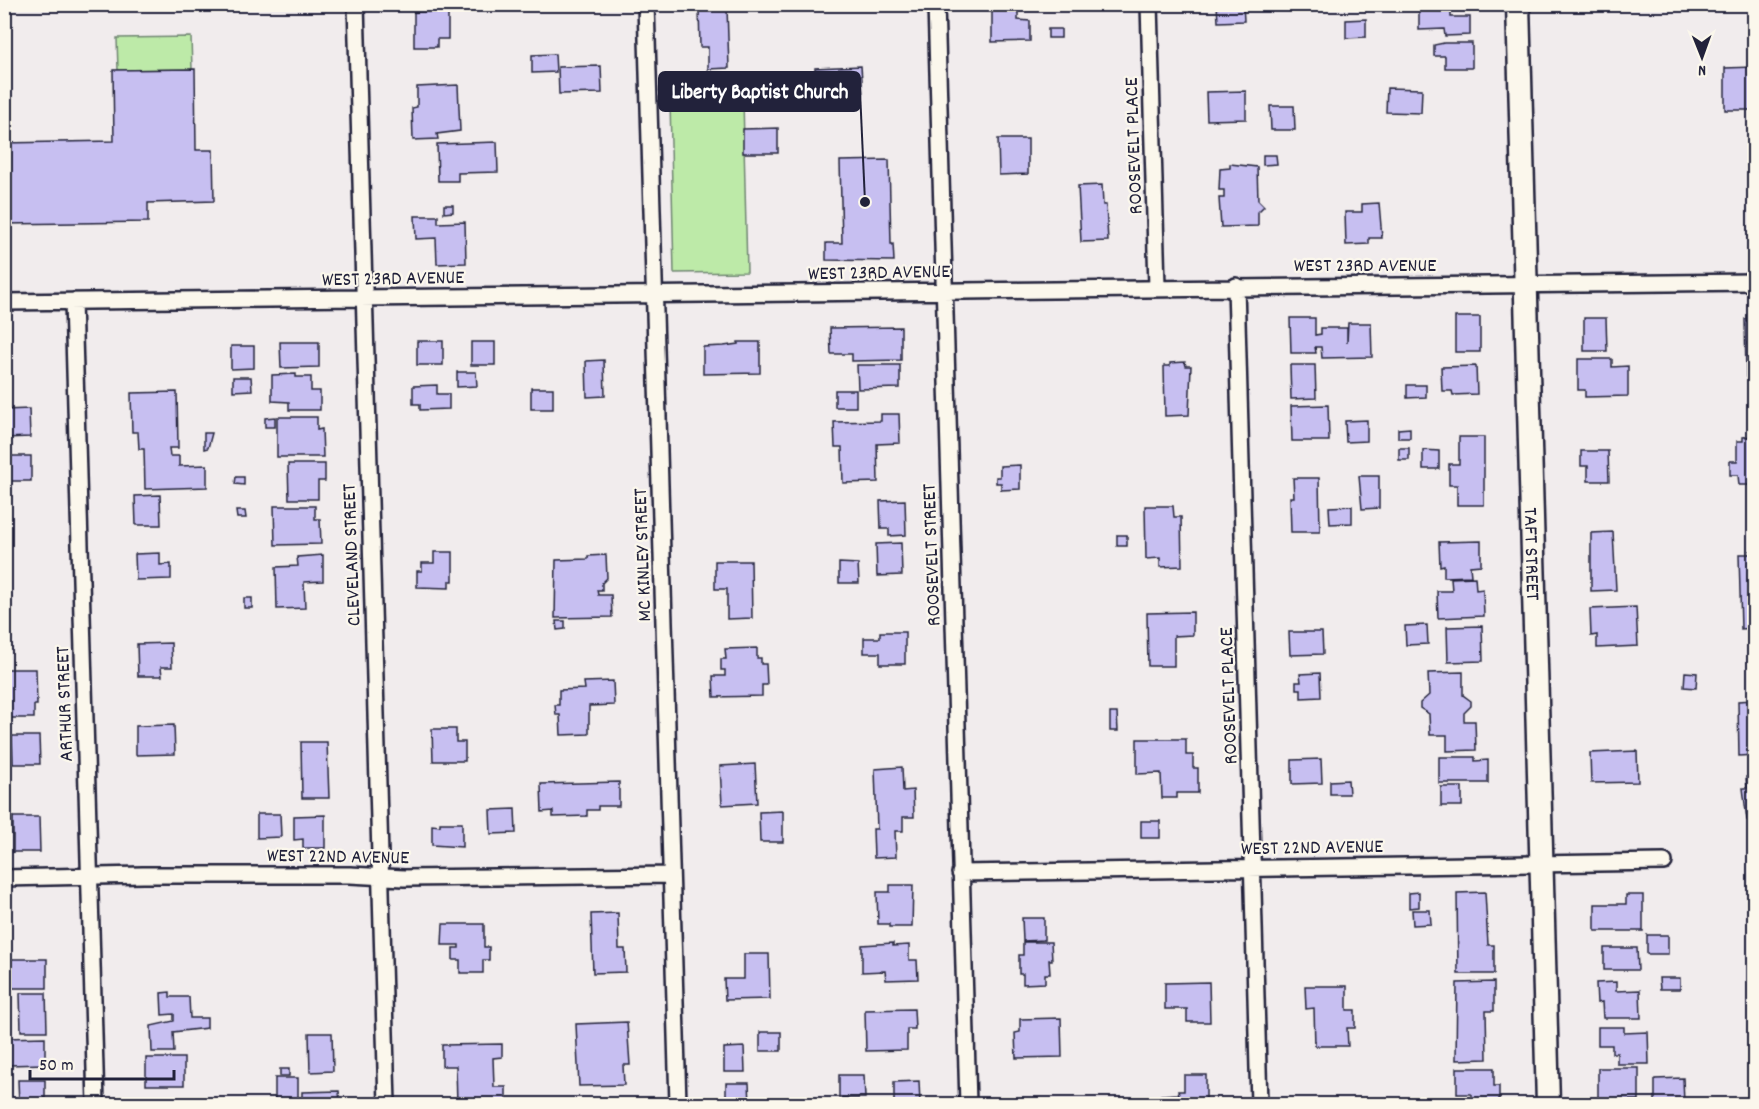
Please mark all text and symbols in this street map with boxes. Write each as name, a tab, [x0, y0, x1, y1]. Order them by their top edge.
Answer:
north arrow	[1672, 27, 1732, 87]
text: N	[1698, 58, 1706, 81]
callout: Liberty Baptist Church	[659, 72, 860, 111]
street label: ROOSEVELT PLACE	[1119, 77, 1151, 215]
text: Liberty Baptist Church	[672, 79, 849, 109]
street label: WEST 23RD AVENUE	[1294, 253, 1436, 281]
street label: WEST 23RD AVENUE	[808, 259, 951, 289]
street label: WEST 23RD AVENUE	[322, 265, 465, 295]
street label: CLEVELAND STREET	[337, 483, 369, 627]
street label: ROOSEVELT STREET	[917, 483, 949, 627]
street label: MC KINLEY STREET	[628, 488, 660, 622]
street label: TAFT STREET	[1515, 507, 1545, 601]
street label: ROOSEVELT PLACE	[1214, 627, 1246, 765]
street label: ARTHUR STREET	[50, 646, 82, 762]
street label: WEST 22ND AVENUE	[1241, 834, 1384, 864]
street label: WEST 22ND AVENUE	[266, 843, 409, 873]
scale bar	[30, 1043, 174, 1081]
text: 50 m	[39, 1054, 74, 1079]

